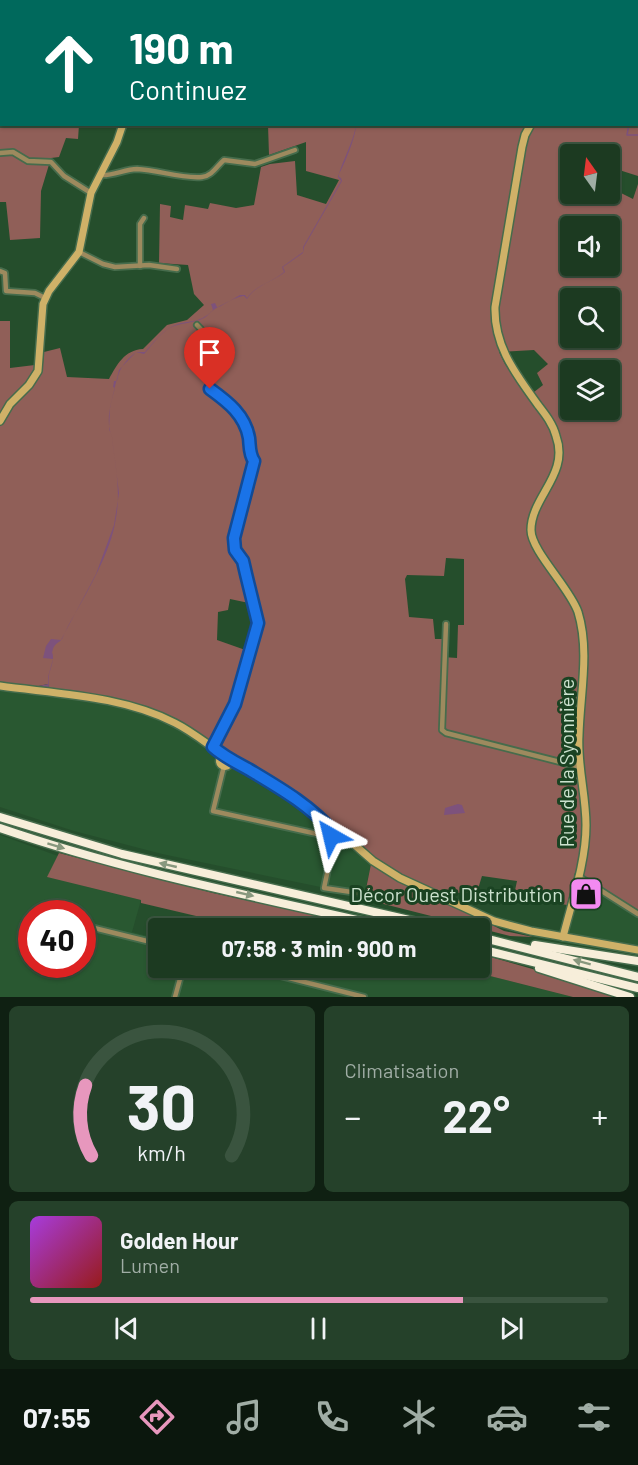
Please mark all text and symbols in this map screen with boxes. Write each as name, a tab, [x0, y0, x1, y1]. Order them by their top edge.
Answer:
text: 190 m	[129, 22, 234, 72]
icon: ahead	[30, 24, 108, 102]
text: Continuez	[129, 73, 247, 105]
north arrow	[560, 144, 620, 204]
map controls	[560, 144, 620, 420]
button: sound	[560, 216, 620, 276]
button: search	[560, 288, 620, 348]
pin	[184, 327, 235, 389]
icon: arrive	[193, 336, 226, 369]
button: layers	[560, 360, 620, 420]
street label: Rue de la Syonnière	[554, 679, 578, 847]
position arrow	[299, 804, 363, 868]
one-way arrow	[47, 842, 65, 851]
one-way arrow	[159, 859, 177, 869]
shop icon: Décor Ouest Distribution	[568, 876, 604, 912]
place label: Décor Ouest Distribution	[351, 882, 563, 906]
one-way arrow	[235, 890, 254, 900]
speed limit sign: 40	[18, 900, 96, 978]
text: 07:58 · 3 min · 900 m	[222, 935, 417, 961]
one-way arrow	[572, 956, 591, 966]
text: Climatisation	[345, 1058, 459, 1082]
text: 30	[127, 1068, 196, 1142]
text: 22°	[443, 1088, 510, 1142]
text: −	[345, 1096, 361, 1136]
text: +	[591, 1096, 608, 1136]
text: km/h	[137, 1140, 186, 1165]
text: Golden Hour	[120, 1227, 238, 1253]
text: Lumen	[120, 1253, 180, 1277]
icon: previous	[110, 1312, 143, 1345]
icon: pause	[302, 1312, 335, 1345]
icon: next	[495, 1312, 528, 1345]
icon: directions	[136, 1396, 178, 1438]
icon: music	[223, 1396, 265, 1438]
icon: phone	[311, 1396, 353, 1438]
icon: climate	[398, 1396, 440, 1438]
icon: car	[486, 1396, 528, 1438]
icon: filters	[573, 1396, 615, 1438]
text: 07:55	[23, 1401, 90, 1433]

